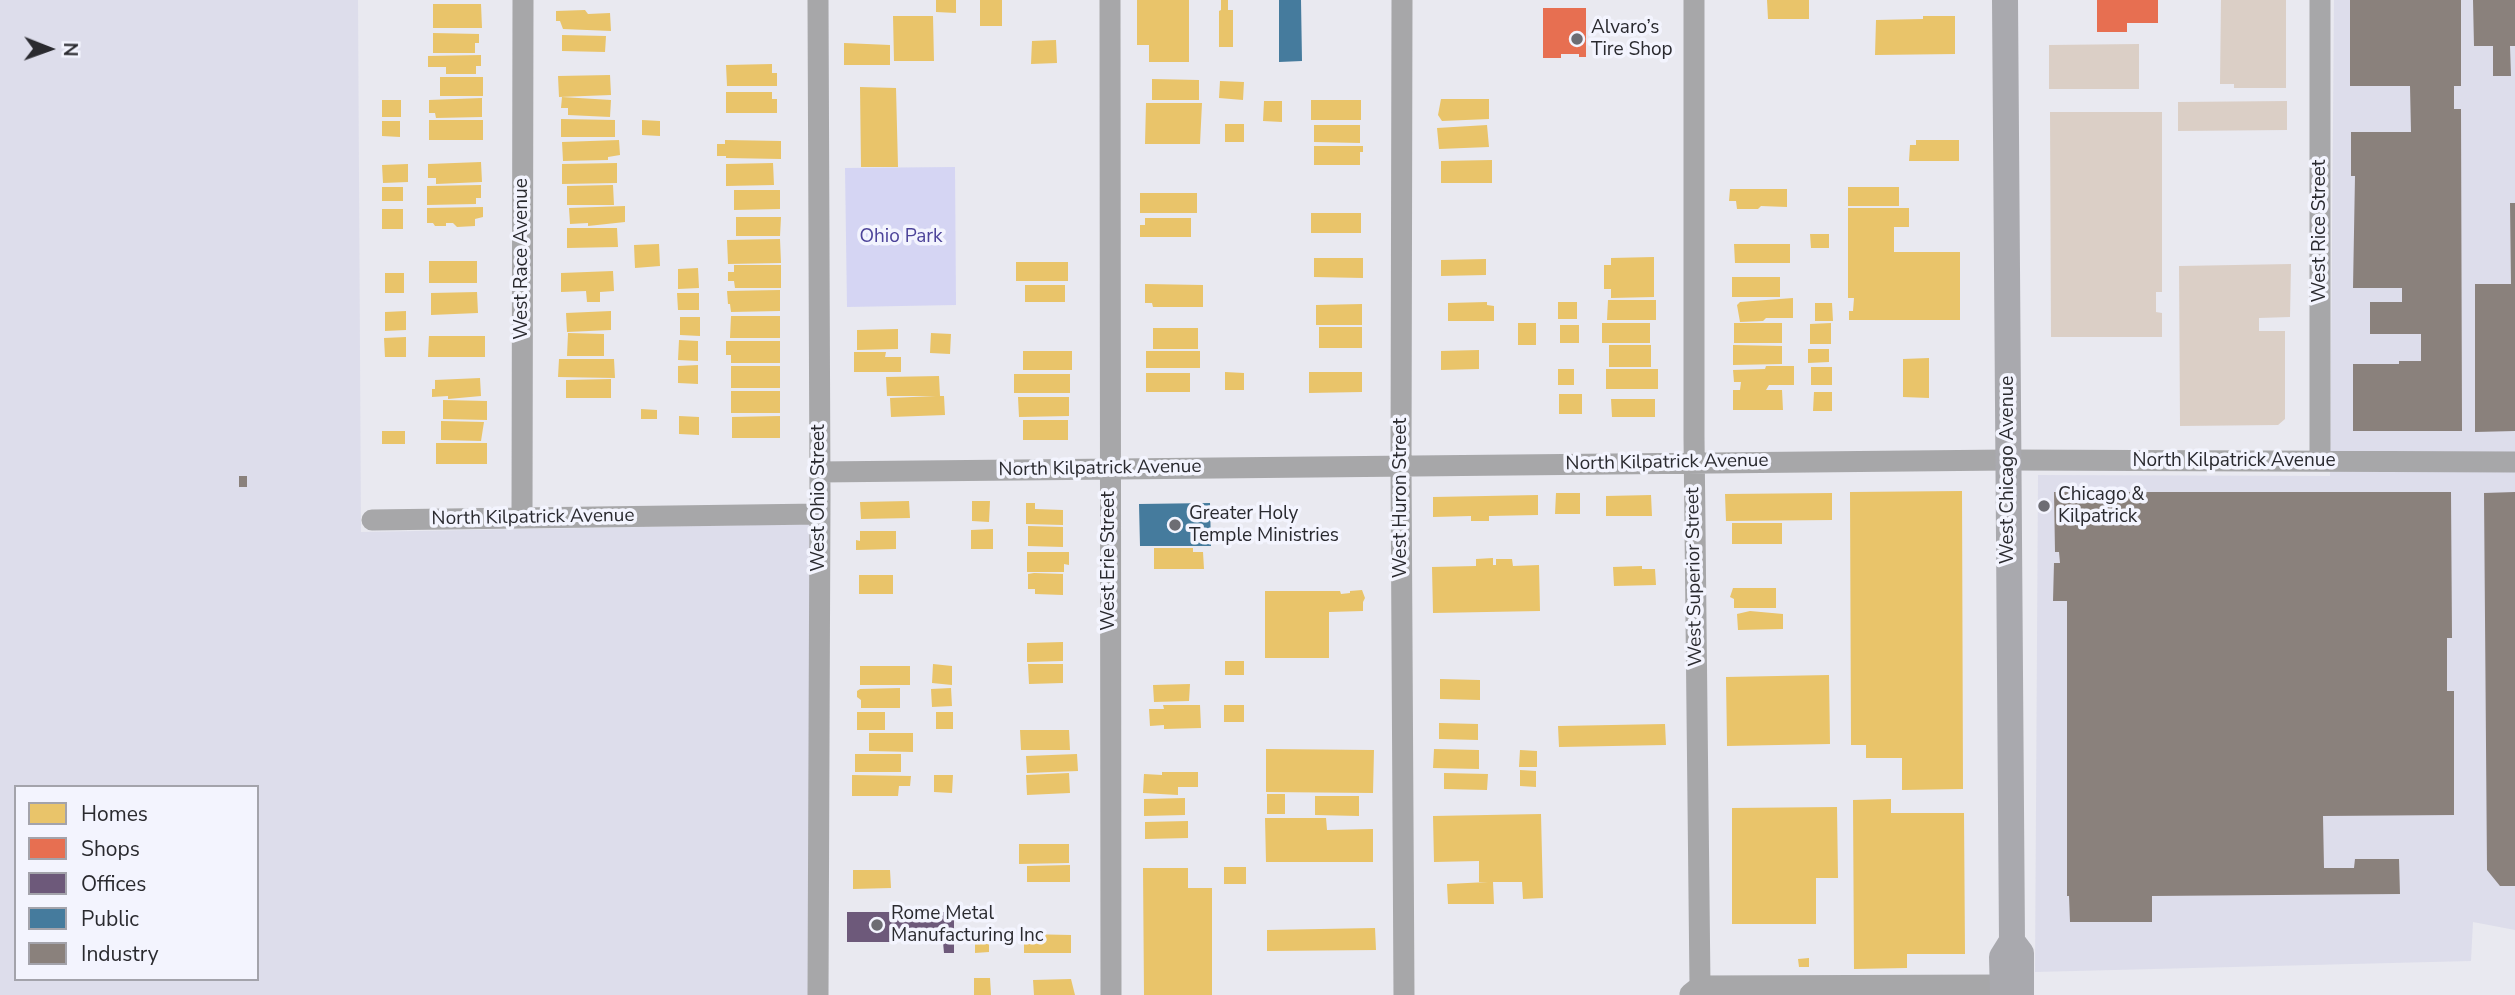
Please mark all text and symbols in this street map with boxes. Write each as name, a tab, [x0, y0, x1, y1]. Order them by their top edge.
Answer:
north arrow	[14, 14, 84, 84]
place label: Alvaro’s Tire Shop	[1591, 17, 1673, 61]
marker: Alvaro’s Tire Shop	[1569, 31, 1585, 47]
text: N	[57, 42, 83, 57]
street label: West Rice Street	[2309, 159, 2331, 303]
street label: West Race Avenue	[511, 178, 533, 340]
park label: Ohio Park	[859, 226, 943, 248]
street label: West Chicago Avenue	[1997, 376, 2019, 564]
street label: West Huron Street	[1390, 418, 1412, 578]
street label: West Ohio Street	[808, 424, 830, 572]
street label: North Kilpatrick Avenue	[1565, 450, 1769, 476]
street label: North Kilpatrick Avenue	[2132, 450, 2336, 472]
street label: North Kilpatrick Avenue	[998, 456, 1202, 482]
place label: Chicago & Kilpatrick	[2058, 484, 2145, 528]
street label: West Superior Street	[1682, 487, 1708, 667]
street label: West Erie Street	[1098, 491, 1120, 631]
marker: Chicago & Kilpatrick	[2036, 498, 2052, 514]
place label: Greater Holy Temple Ministries	[1189, 503, 1339, 547]
street label: North Kilpatrick Avenue	[431, 505, 635, 531]
marker: Greater Holy Temple Ministries	[1167, 517, 1183, 533]
legend	[14, 785, 259, 981]
text: Homes	[81, 800, 148, 828]
text: Shops	[81, 835, 140, 863]
text: Offices	[81, 870, 146, 898]
place label: Rome Metal Manufacturing Inc	[891, 903, 1044, 947]
text: Public	[81, 905, 139, 933]
marker: Rome Metal Manufacturing Inc	[869, 917, 885, 933]
text: Industry	[81, 940, 159, 968]

